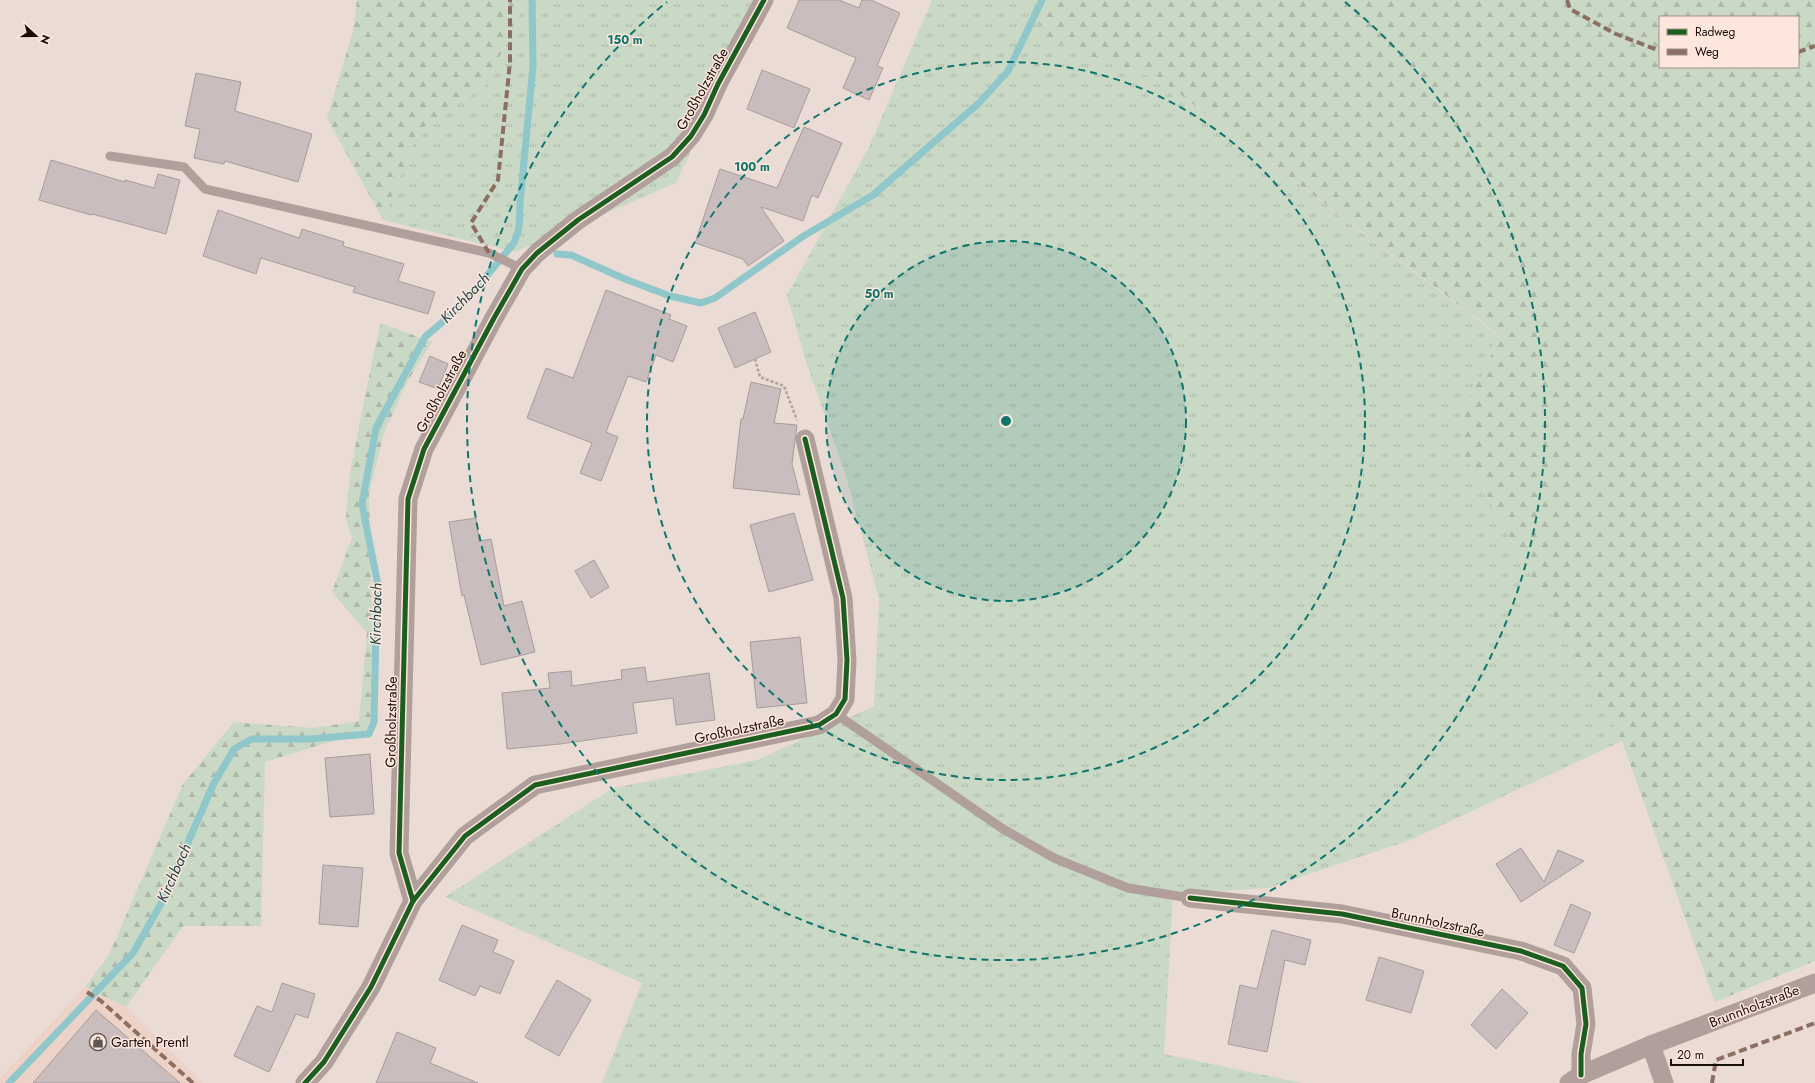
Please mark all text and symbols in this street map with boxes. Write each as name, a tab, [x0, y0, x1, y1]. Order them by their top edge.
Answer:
north arrow	[16, 16, 56, 56]
legend	[1659, 16, 1799, 68]
text: Radweg	[1695, 23, 1735, 41]
text: 150 m	[607, 31, 643, 49]
text: N	[36, 33, 54, 47]
text: Weg	[1695, 43, 1719, 61]
street label: Großholzstraße	[671, 44, 733, 134]
text: 100 m	[734, 158, 770, 176]
water label: Kirchbach	[435, 268, 495, 328]
text: 50 m	[864, 285, 894, 303]
street label: Großholzstraße	[411, 346, 471, 436]
centre of rings	[999, 414, 1013, 428]
water label: Kirchbach	[364, 583, 388, 645]
street label: Großholzstraße	[380, 676, 402, 768]
street label: Großholzstraße	[692, 710, 786, 748]
water label: Kirchbach	[151, 840, 197, 906]
street label: Brunnholzstraße	[1389, 902, 1487, 942]
street label: Brunnholzstraße	[1706, 980, 1802, 1032]
shop icon: Garten Prentl	[88, 1032, 108, 1052]
place label: Garten Prentl	[111, 1032, 189, 1052]
scale bar	[1671, 1041, 1743, 1067]
text: 20 m	[1677, 1046, 1704, 1064]

